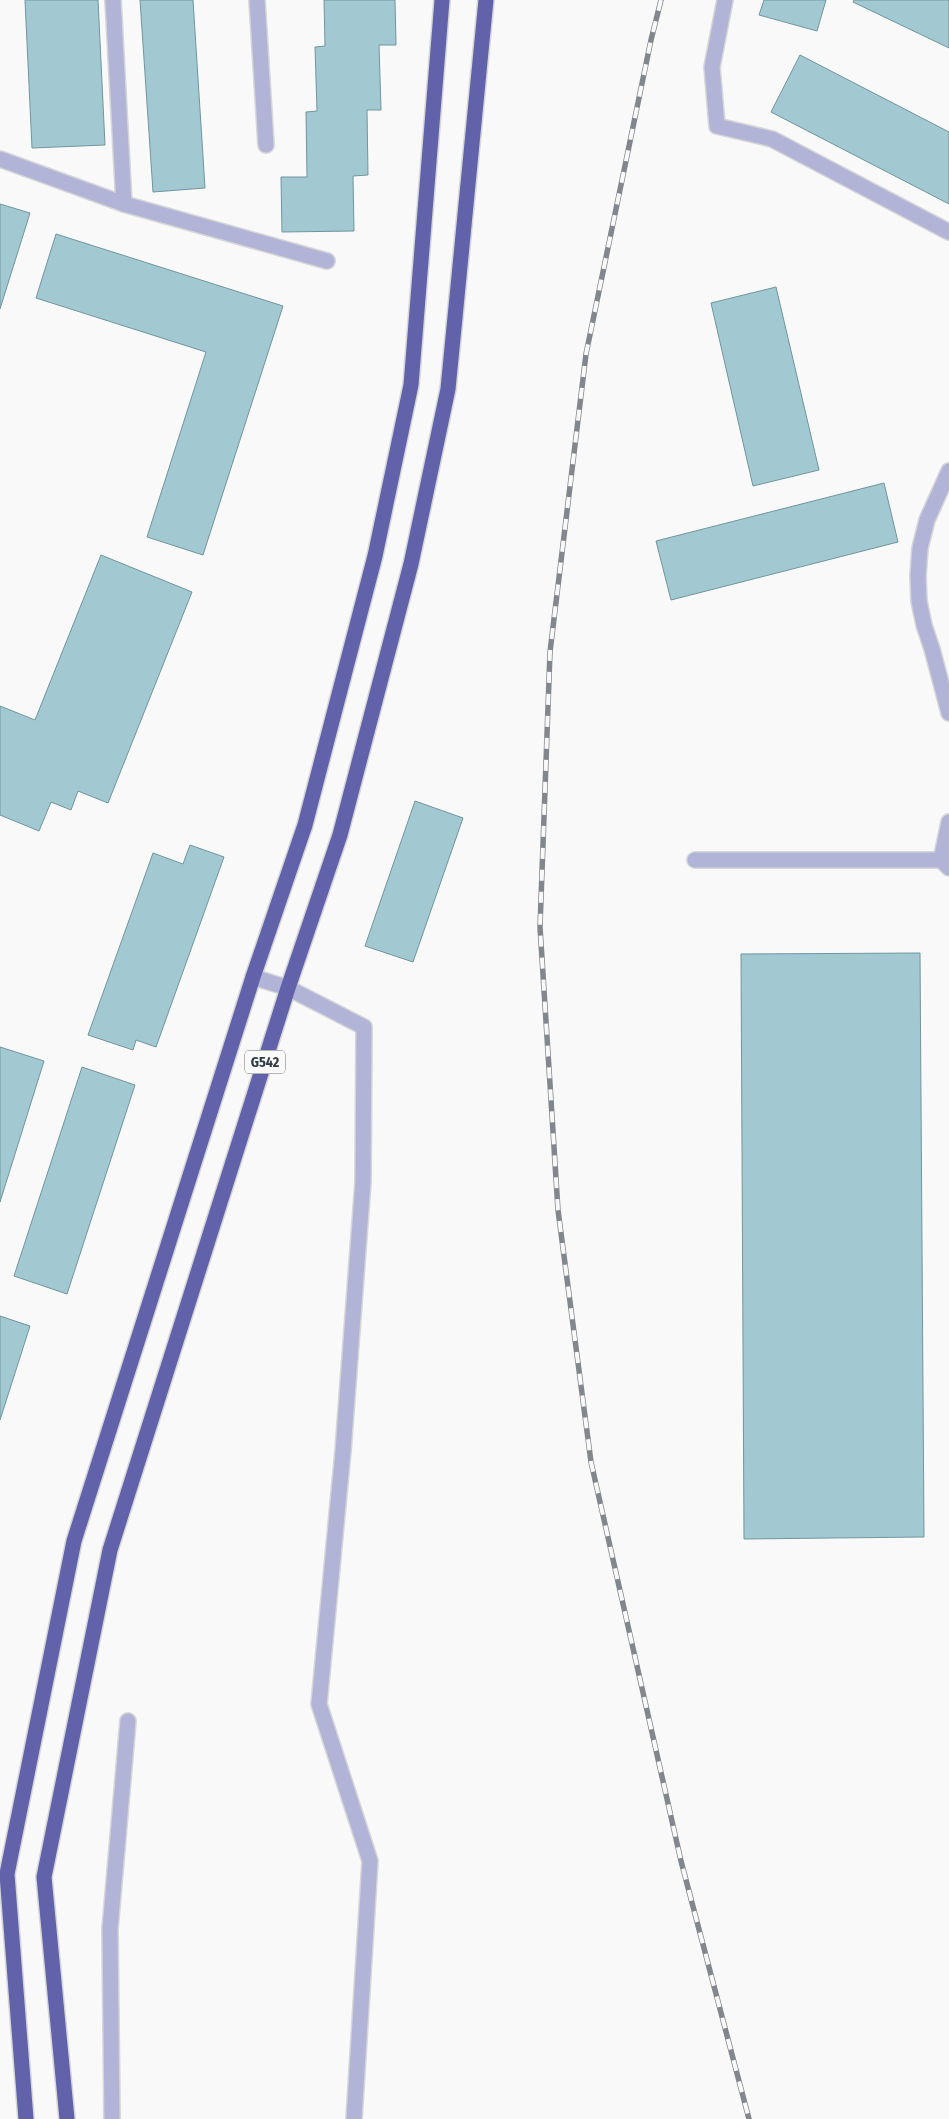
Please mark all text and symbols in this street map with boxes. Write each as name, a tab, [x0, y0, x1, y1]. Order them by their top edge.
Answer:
road number: G542	[245, 1050, 285, 1074]

